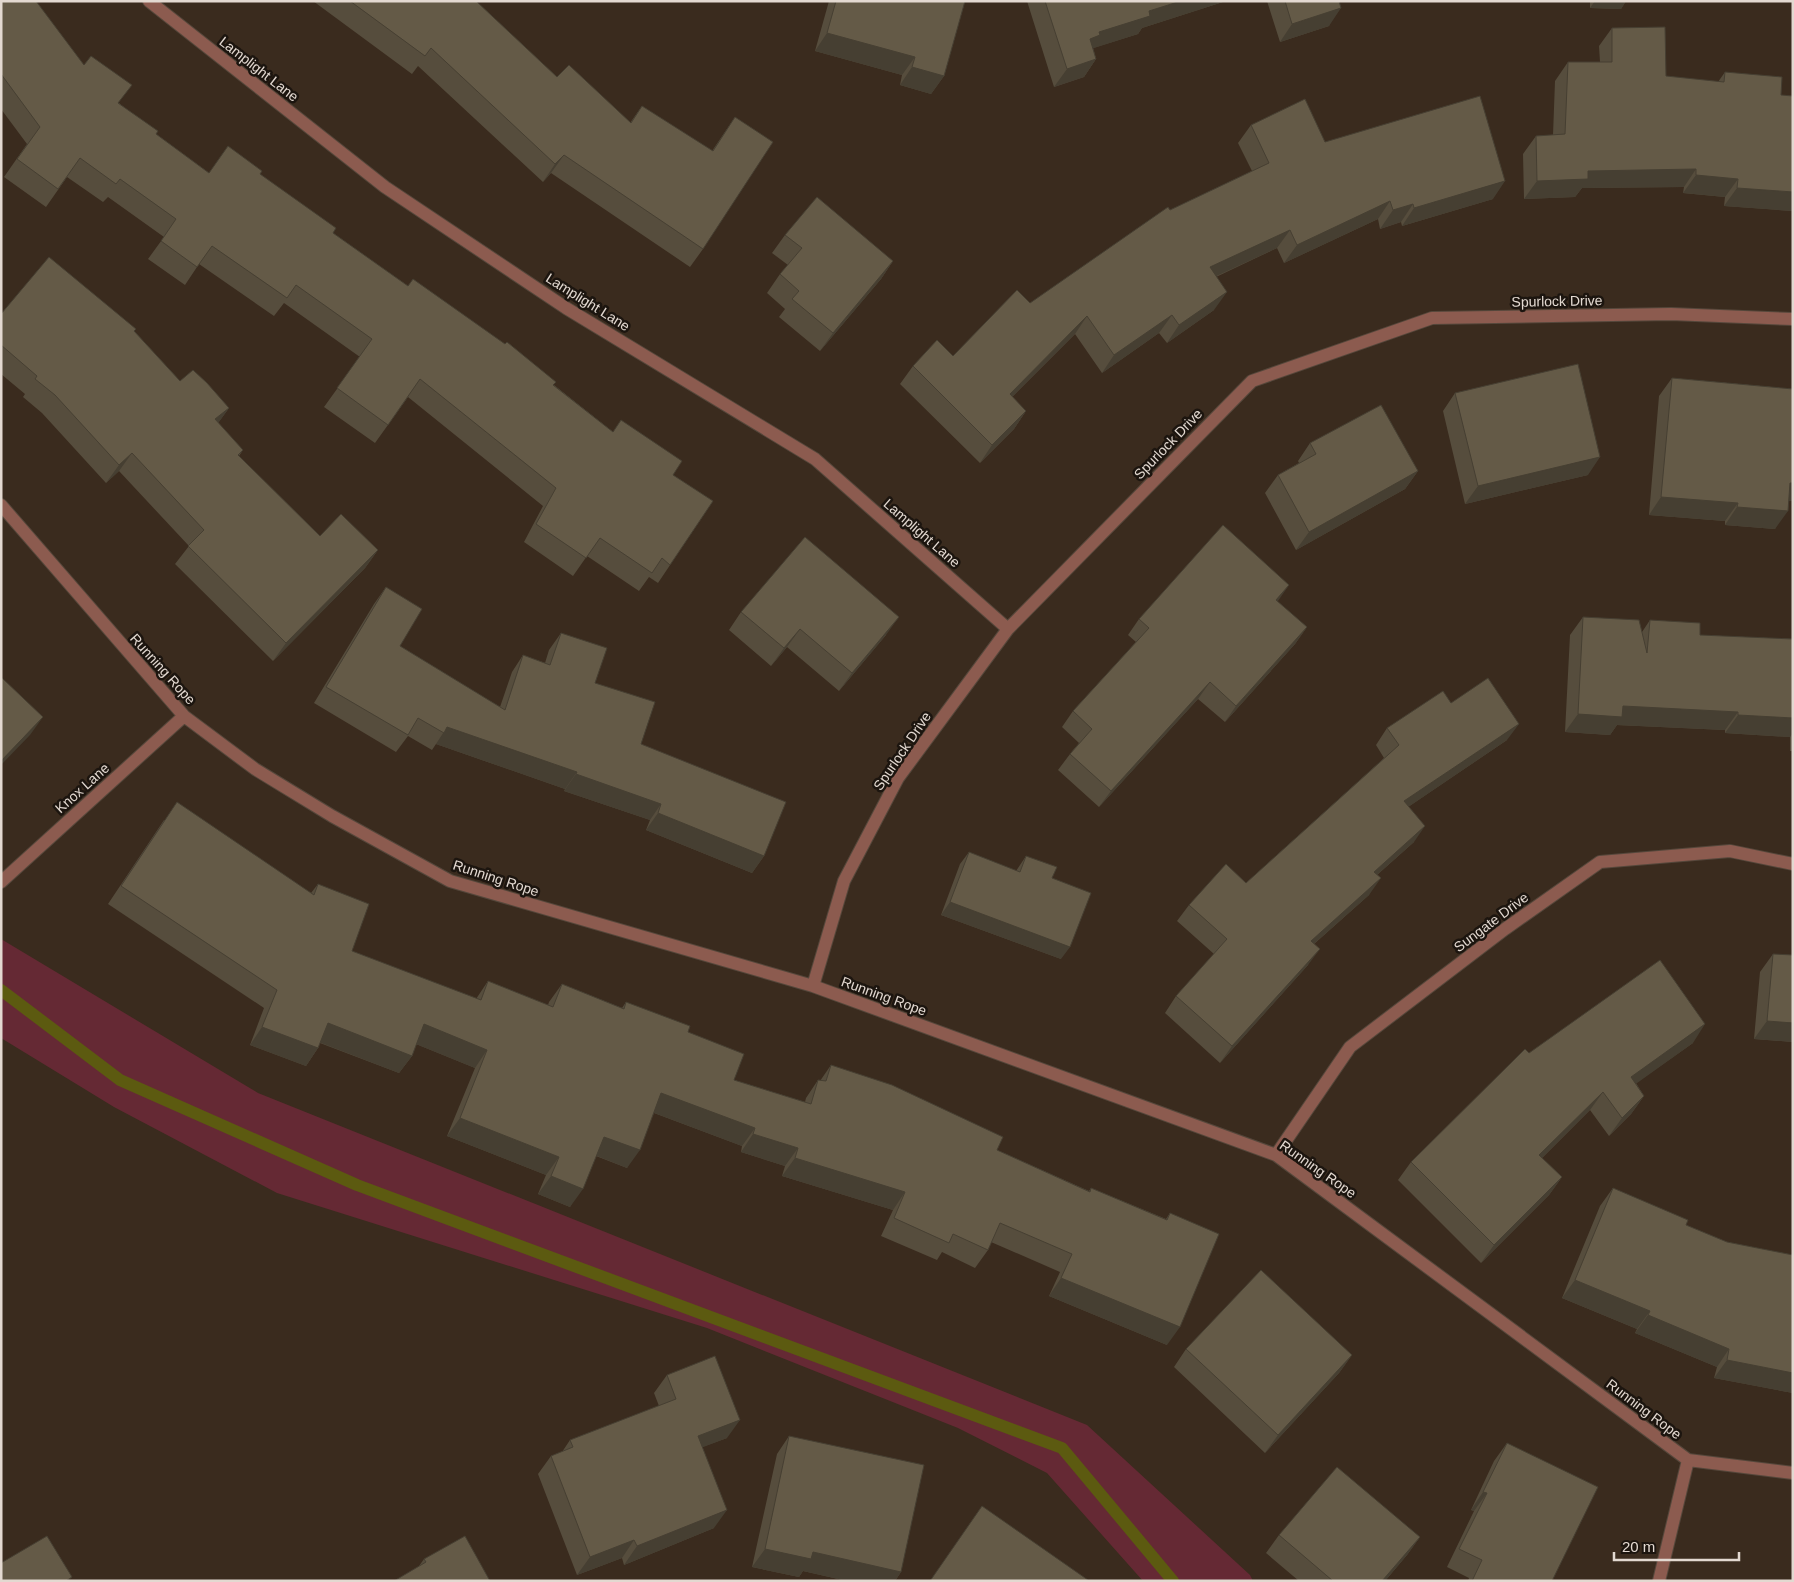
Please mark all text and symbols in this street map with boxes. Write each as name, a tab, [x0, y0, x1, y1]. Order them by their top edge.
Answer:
street label: Lamplight Lane	[216, 33, 302, 105]
street label: Lamplight Lane	[543, 270, 633, 334]
street label: Spurlock Drive	[1511, 292, 1603, 310]
street label: Spurlock Drive	[1131, 406, 1206, 482]
street label: Lamplight Lane	[881, 496, 964, 571]
street label: Running Rope	[127, 630, 199, 708]
street label: Spurlock Drive	[870, 709, 934, 793]
street label: Knox Lane	[52, 760, 112, 816]
street label: Running Rope	[451, 857, 541, 900]
street label: Sungate Drive	[1451, 889, 1531, 955]
street label: Running Rope	[839, 973, 929, 1019]
street label: Running Rope	[1277, 1137, 1359, 1201]
street label: Running Rope	[1603, 1376, 1685, 1442]
scale bar	[1614, 1530, 1739, 1562]
text: 20 m	[1622, 1538, 1655, 1555]

